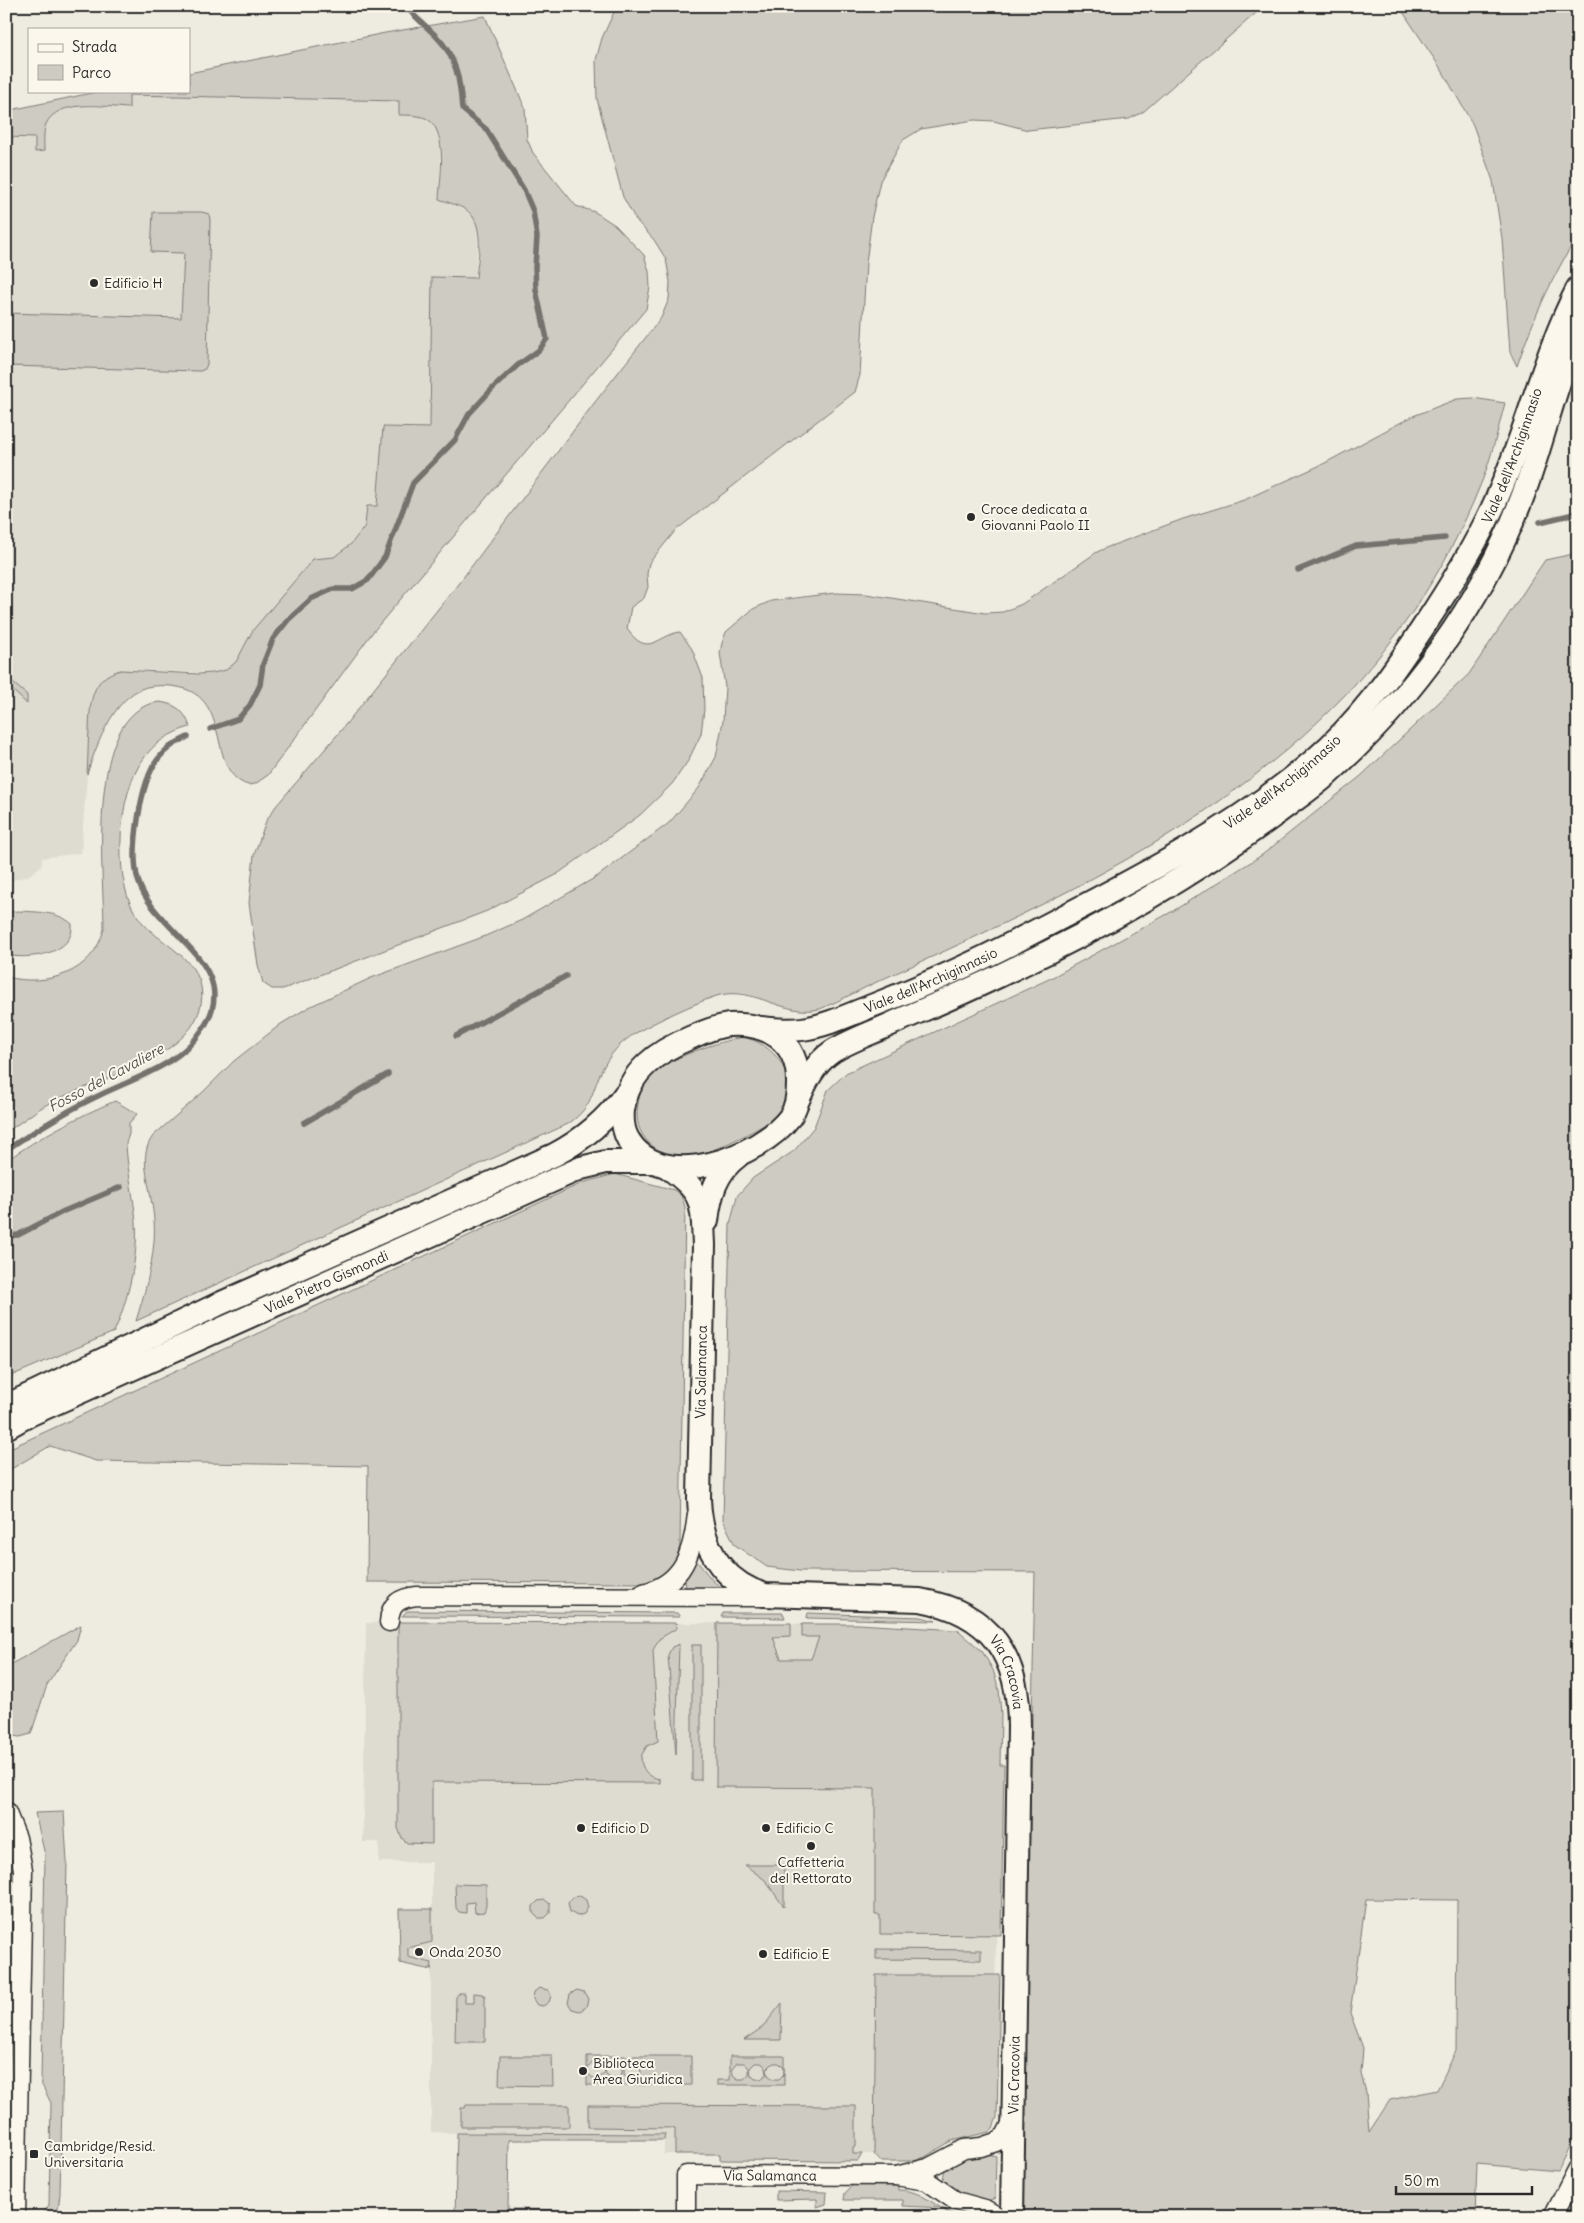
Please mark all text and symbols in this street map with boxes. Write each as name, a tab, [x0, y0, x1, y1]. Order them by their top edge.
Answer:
legend	[28, 28, 190, 92]
text: Strada	[72, 37, 117, 56]
text: Parco	[72, 63, 111, 82]
place label: Edificio H	[104, 274, 163, 292]
marker: Edificio H	[88, 277, 100, 289]
street label: Viale dell'Archiginnasio	[1478, 385, 1546, 526]
place label: Croce dedicata a Giovanni Paolo II	[981, 500, 1090, 534]
marker: Croce dedicata a Giovanni Paolo II	[965, 511, 977, 523]
street label: Viale dell'Archiginnasio	[1220, 731, 1345, 833]
street label: Viale dell'Archiginnasio	[862, 943, 1000, 1017]
water label: Fosso del Cavaliere	[45, 1039, 168, 1116]
street label: Viale Pietro Gismondi	[261, 1246, 391, 1318]
street label: Via Salamanca	[691, 1325, 711, 1419]
street label: Via Cracovia	[985, 1631, 1027, 1710]
place label: Edificio D	[591, 1819, 650, 1837]
place label: Edificio C	[776, 1819, 834, 1837]
marker: Edificio D	[575, 1822, 587, 1834]
marker: Edificio C	[760, 1822, 772, 1834]
marker: Caffetteria del Rettorato	[805, 1840, 817, 1852]
place label: Caffetteria del Rettorato	[770, 1853, 852, 1887]
place label: Onda 2030	[429, 1943, 502, 1961]
place label: Edificio E	[773, 1945, 830, 1963]
marker: Onda 2030	[413, 1946, 425, 1958]
marker: Edificio E	[757, 1948, 769, 1960]
street label: Via Cracovia	[1004, 2036, 1024, 2114]
place label: Biblioteca Area Giuridica	[593, 2054, 683, 2088]
marker: Biblioteca Area Giuridica	[577, 2065, 589, 2077]
place label: Cambridge/Resid. Universitaria	[44, 2137, 156, 2171]
marker: Cambridge/Resid. Universitaria	[28, 2148, 40, 2160]
scale bar	[1396, 2163, 1533, 2195]
street label: Via Salamanca	[723, 2166, 817, 2185]
text: 50 m	[1404, 2171, 1439, 2190]

